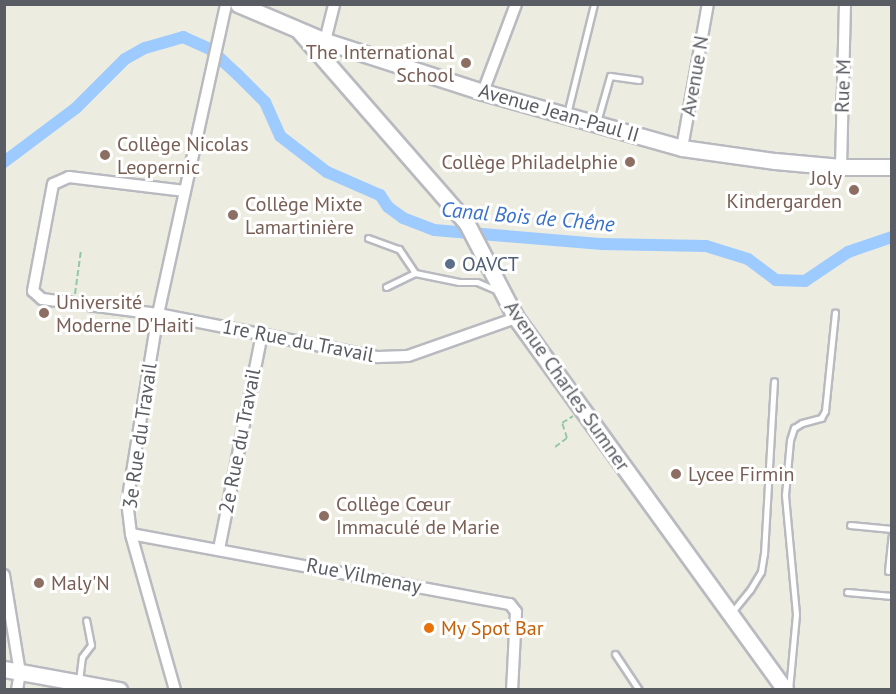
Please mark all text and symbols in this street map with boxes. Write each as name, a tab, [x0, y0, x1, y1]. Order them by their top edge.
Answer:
street label: Avenue N	[676, 34, 714, 118]
place label: The International School	[306, 40, 454, 87]
marker: The International School	[459, 56, 473, 70]
street label: Rue M	[830, 59, 856, 113]
street label: Avenue Jean-Paul II	[476, 79, 642, 147]
place label: Collège Nicolas Leopernic	[117, 132, 249, 179]
marker: Collège Nicolas Leopernic	[98, 148, 112, 162]
place label: Collège Philadelphie	[441, 150, 618, 174]
marker: Collège Philadelphie	[623, 155, 637, 169]
place label: Joly Kindergarden	[726, 166, 842, 213]
marker: Joly Kindergarden	[847, 183, 861, 197]
place label: Collège Mixte Lamartinière	[245, 192, 362, 239]
water label: Canal Bois de Chêne	[440, 197, 616, 237]
marker: Collège Mixte Lamartinière	[226, 208, 240, 222]
place label: OAVCT	[462, 252, 519, 276]
marker: OAVCT	[443, 257, 457, 271]
place label: Université Moderne D'Haiti	[56, 290, 194, 337]
street label: Avenue Charles Sumner	[499, 296, 635, 476]
marker: Université Moderne D'Haiti	[37, 306, 51, 320]
street label: 1re Rue du Travail	[220, 314, 376, 368]
street label: 3e Rue du Travail	[118, 361, 162, 511]
street label: 2e Rue du Travail	[214, 366, 266, 516]
place label: Lycee Firmin	[688, 462, 795, 486]
marker: Lycee Firmin	[669, 467, 683, 481]
place label: Collège Cœur Immaculé de Marie	[336, 492, 500, 539]
marker: Collège Cœur Immaculé de Marie	[317, 509, 331, 523]
street label: Rue Vilmenay	[304, 553, 424, 599]
place label: Maly'N	[51, 571, 110, 595]
marker: Maly'N	[32, 576, 46, 590]
place label: My Spot Bar	[441, 616, 544, 640]
marker: My Spot Bar	[422, 621, 436, 635]

